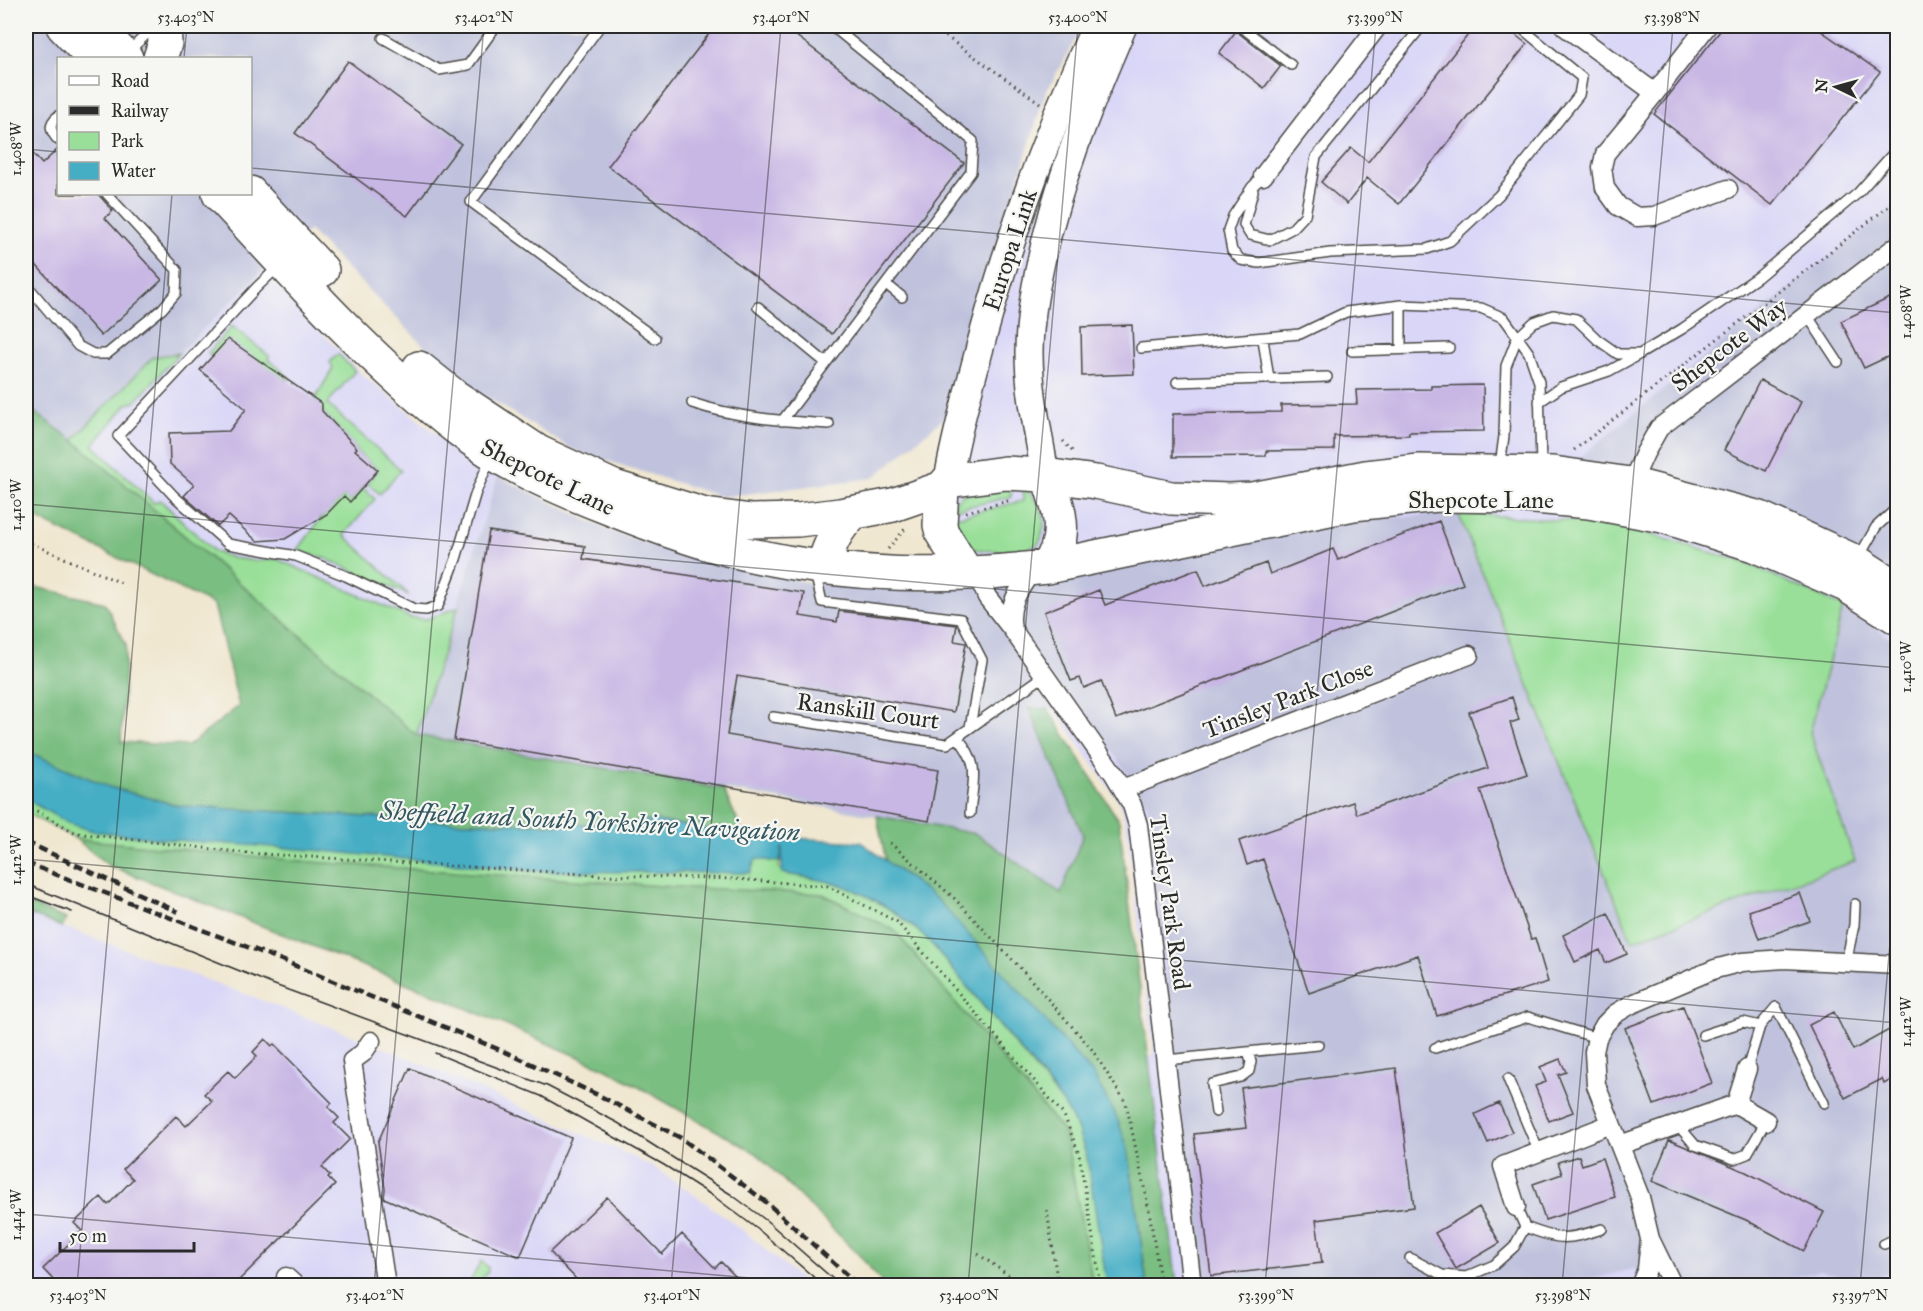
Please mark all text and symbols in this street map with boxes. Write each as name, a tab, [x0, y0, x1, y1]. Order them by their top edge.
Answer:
text: 53.403°N	[157, 8, 215, 26]
text: 53.402°N	[455, 8, 514, 26]
text: 53.401°N	[752, 8, 810, 26]
text: 53.400°N	[1048, 8, 1108, 26]
text: 53.399°N	[1347, 8, 1403, 26]
text: 53.398°N	[1644, 8, 1700, 26]
legend	[57, 57, 252, 195]
north arrow	[1806, 57, 1866, 117]
text: Road	[111, 70, 149, 92]
text: N	[1811, 78, 1832, 93]
text: Railway	[111, 100, 169, 122]
text: 1.408°W	[7, 121, 25, 176]
text: Park	[111, 130, 144, 152]
text: Water	[111, 160, 156, 182]
street label: Europa Link	[976, 184, 1044, 315]
text: 1.408°W	[1897, 284, 1915, 339]
street label: Shepcote Way	[1665, 291, 1794, 398]
street label: Shepcote Lane	[476, 432, 620, 522]
text: 1.410°W	[7, 478, 25, 531]
street label: Shepcote Lane	[1408, 485, 1554, 515]
text: 1.410°W	[1897, 640, 1915, 693]
street label: Tinsley Park Close	[1199, 653, 1377, 745]
street label: Ranskill Court	[795, 686, 942, 736]
water label: Sheffield and South Yorkshire Navigation	[378, 794, 801, 850]
street label: Tinsley Park Road	[1143, 812, 1197, 992]
text: 1.412°W	[7, 834, 25, 885]
text: 1.412°W	[1897, 996, 1915, 1047]
text: 1.414°W	[7, 1188, 25, 1241]
scale bar	[60, 1215, 194, 1253]
text: 50 m	[69, 1225, 107, 1247]
text: 53.403°N	[49, 1286, 107, 1304]
text: 53.402°N	[346, 1286, 405, 1304]
text: 53.401°N	[643, 1286, 701, 1304]
text: 53.400°N	[939, 1286, 999, 1304]
text: 53.399°N	[1238, 1286, 1294, 1304]
text: 53.398°N	[1535, 1286, 1591, 1304]
text: 53.397°N	[1832, 1286, 1888, 1304]

